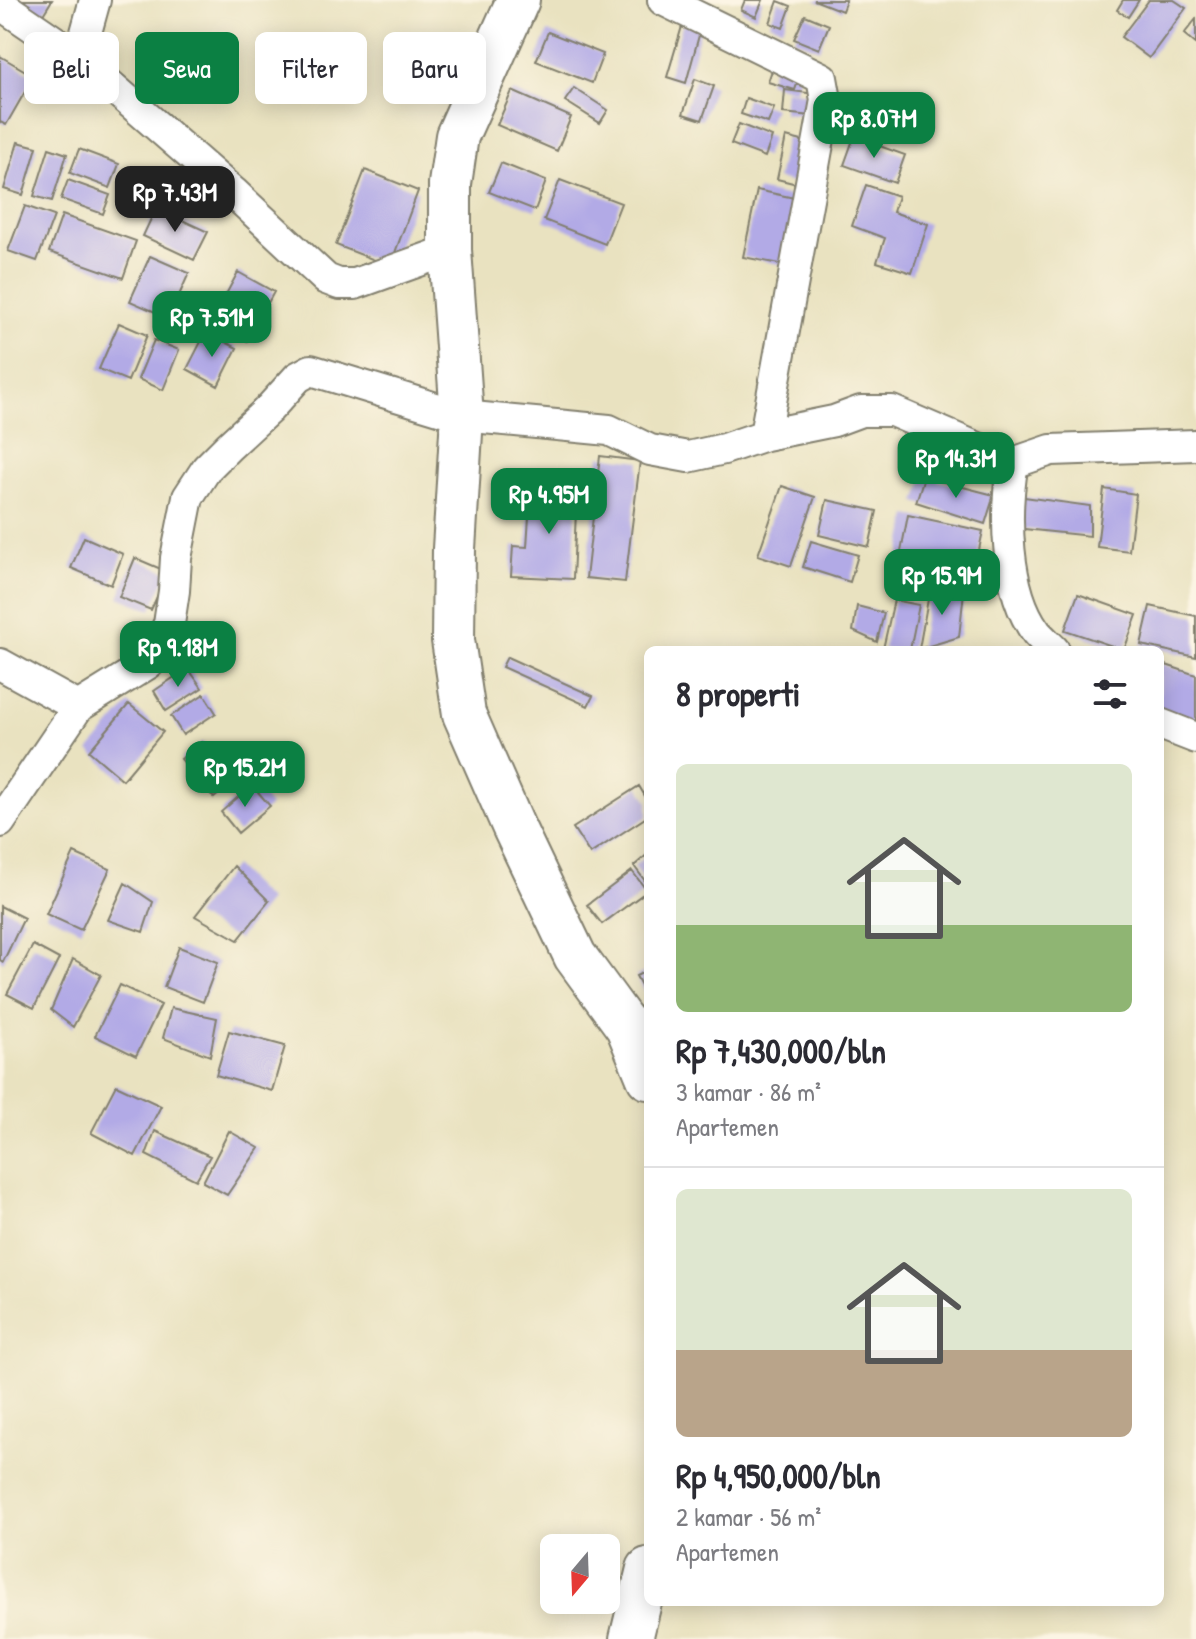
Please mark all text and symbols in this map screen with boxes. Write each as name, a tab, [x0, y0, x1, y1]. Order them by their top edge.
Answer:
chip: Beli	[24, 32, 119, 104]
chip: Sewa	[135, 32, 239, 104]
chip: Filter	[255, 32, 367, 104]
chip: Baru	[383, 32, 486, 104]
pin: Rp 8.07M	[791, 92, 957, 160]
text: Rp 8.07M	[831, 100, 917, 135]
pin: Rp 7.43M	[92, 166, 258, 234]
text: Rp 7.43M	[133, 174, 217, 209]
pin: Rp 7.51M	[129, 291, 295, 359]
text: Rp 7.51M	[170, 299, 254, 334]
pin: Rp 14.3M	[873, 432, 1039, 500]
text: Rp 14.3M	[916, 440, 996, 475]
pin: Rp 4.95M	[466, 468, 632, 536]
text: Rp 4.95M	[509, 476, 589, 511]
pin: Rp 15.9M	[859, 549, 1025, 617]
text: Rp 15.9M	[902, 557, 982, 592]
pin: Rp 9.18M	[95, 621, 261, 689]
text: Rp 9.18M	[138, 629, 218, 664]
text: 8 properti	[676, 671, 800, 717]
icon: filters	[1088, 672, 1132, 716]
pin: Rp 15.2M	[162, 741, 328, 809]
text: Rp 15.2M	[204, 749, 286, 784]
icon: home	[832, 816, 976, 960]
text: Rp 7,430,000/bln	[676, 1028, 886, 1074]
text: 3 kamar · 86 m²	[676, 1074, 821, 1109]
text: Apartemen	[676, 1109, 779, 1144]
icon: home	[832, 1241, 976, 1385]
text: Rp 4,950,000/bln	[676, 1453, 881, 1499]
text: 2 kamar · 56 m²	[676, 1499, 821, 1534]
north arrow	[540, 1534, 620, 1614]
map controls	[540, 1534, 620, 1614]
text: Apartemen	[676, 1534, 779, 1569]

